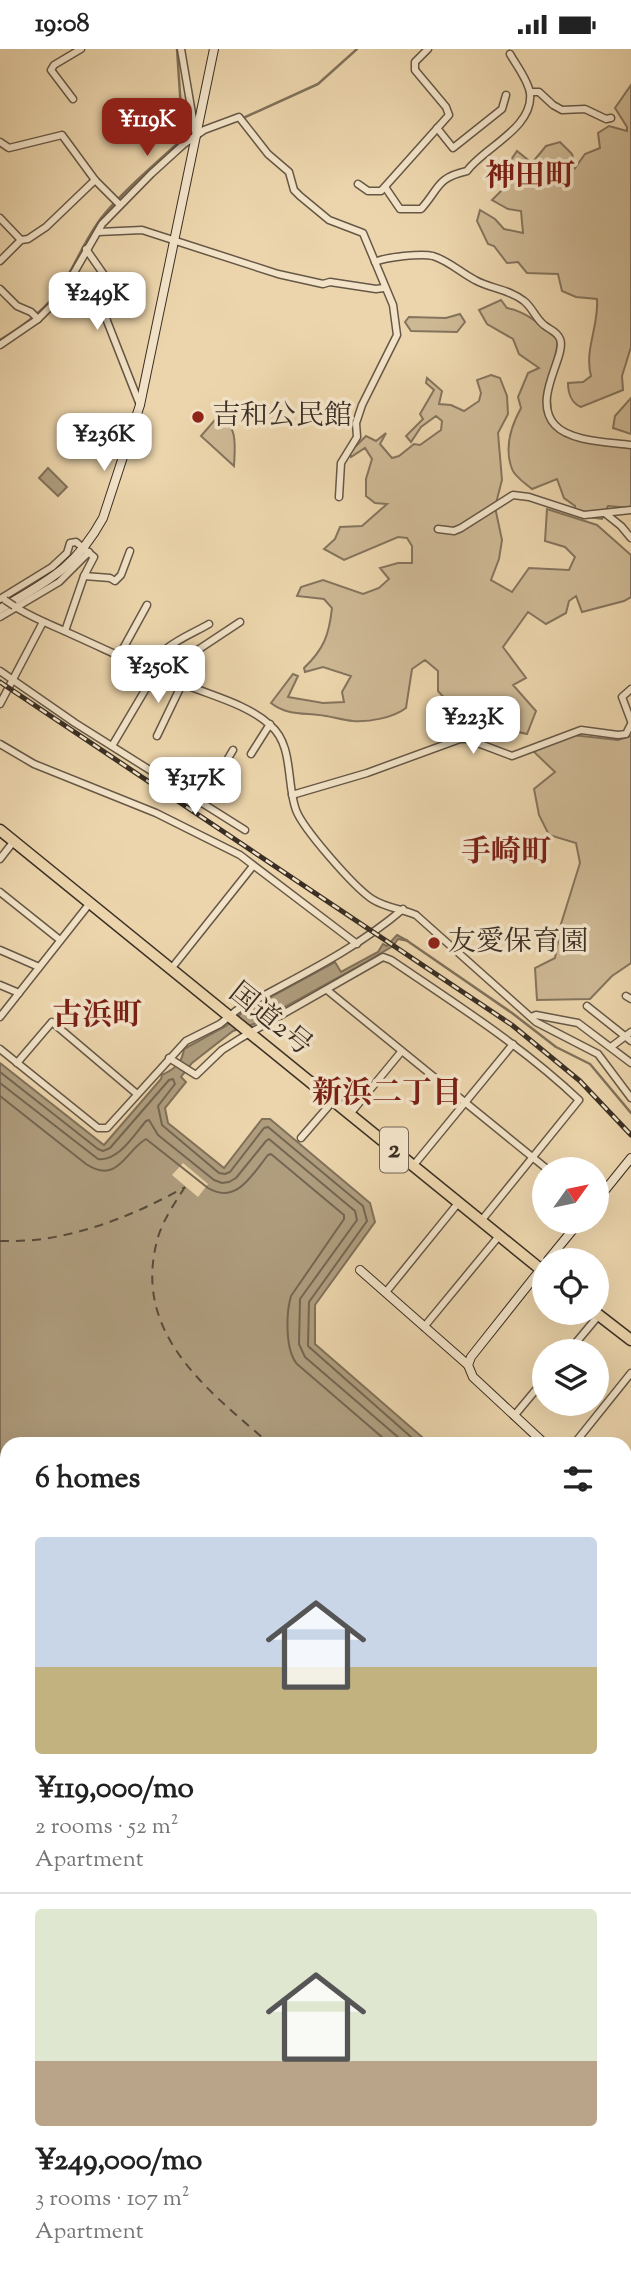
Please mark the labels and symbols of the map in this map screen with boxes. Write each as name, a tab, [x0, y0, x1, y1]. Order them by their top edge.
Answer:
pin: ¥119K	[98, 99, 196, 158]
district label: 神田町	[485, 156, 575, 199]
pin: ¥249K	[48, 273, 146, 332]
place label: 吉和公民館	[212, 397, 352, 437]
marker: 吉和公民館	[190, 409, 206, 425]
pin: ¥236K	[55, 413, 153, 473]
pin: ¥250K	[109, 645, 207, 705]
pin: ¥223K	[424, 697, 522, 756]
pin: ¥317K	[146, 757, 244, 817]
district label: 手崎町	[461, 832, 551, 875]
place label: 友愛保育園	[448, 923, 588, 963]
marker: 友愛保育園	[426, 935, 442, 951]
street label: 国道2号	[220, 974, 320, 1066]
district label: 古浜町	[52, 995, 142, 1038]
district label: 新浜二丁目	[312, 1073, 462, 1116]
road number: 2	[380, 1127, 408, 1173]
north arrow	[532, 1157, 609, 1234]

